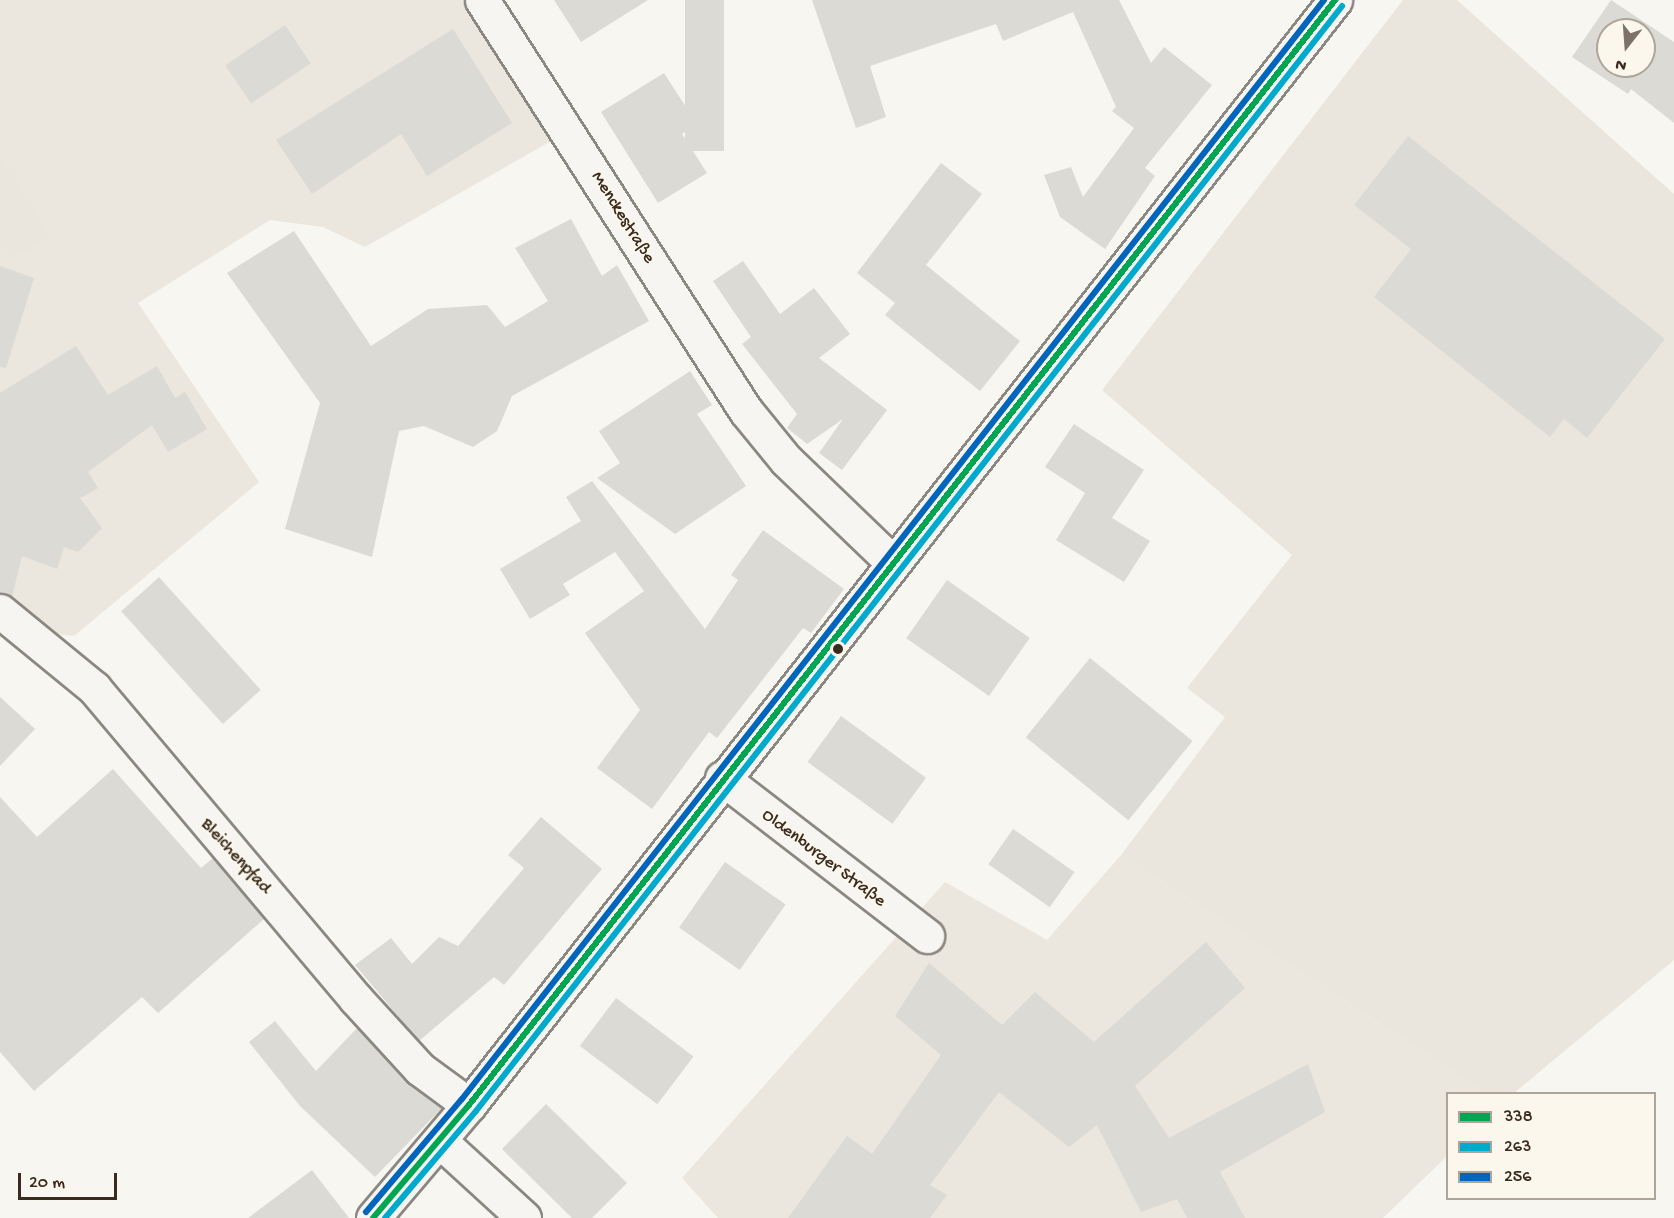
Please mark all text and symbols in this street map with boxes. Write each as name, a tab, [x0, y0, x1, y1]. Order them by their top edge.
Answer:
north arrow	[1596, 18, 1656, 78]
text: N	[1613, 53, 1629, 74]
street label: Menckestraße	[585, 168, 659, 268]
unlabelled marker	[832, 643, 844, 655]
street label: Oldenburger Straße	[757, 805, 889, 913]
street label: Bleichenpfad	[195, 815, 275, 899]
legend	[1446, 1092, 1656, 1200]
text: 338	[1504, 1107, 1533, 1128]
text: 263	[1504, 1137, 1531, 1158]
scale bar	[21, 1161, 120, 1199]
text: 256	[1504, 1167, 1531, 1188]
text: 20 m	[29, 1173, 65, 1194]

